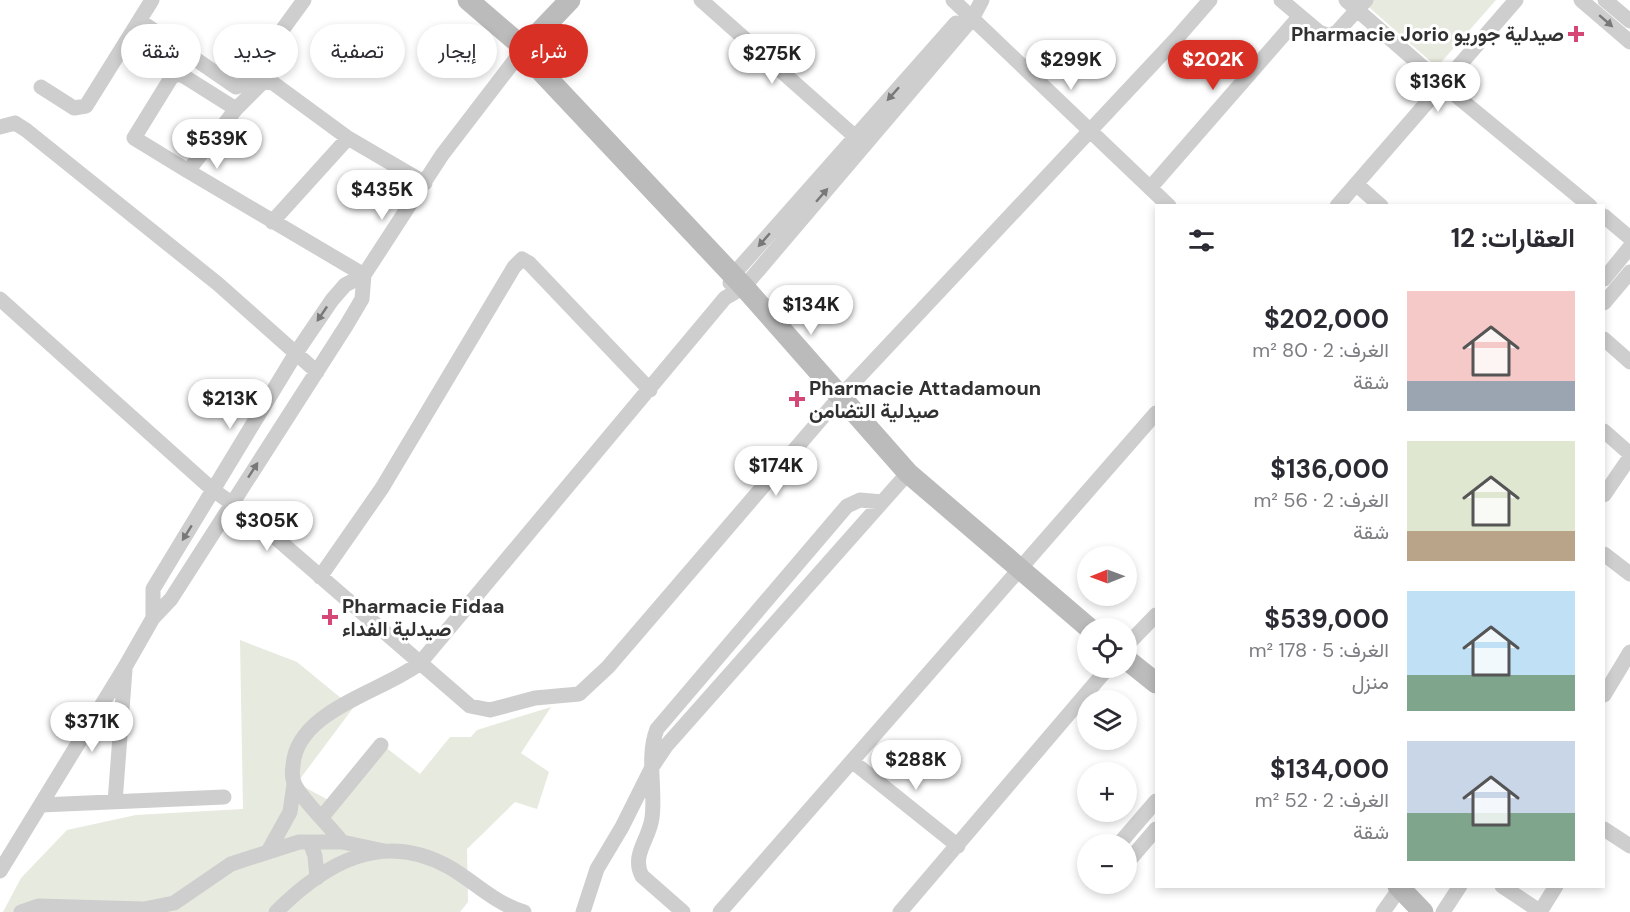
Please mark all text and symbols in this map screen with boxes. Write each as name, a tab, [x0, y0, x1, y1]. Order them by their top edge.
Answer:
one-way arrow	[1598, 14, 1613, 27]
place label: Pharmacie Jorio صيدلية جوريو	[1291, 21, 1564, 47]
chip: شقة	[121, 24, 201, 78]
chip: جديد	[213, 24, 298, 78]
chip: تصفية	[310, 24, 405, 78]
chip: إيجار	[417, 24, 497, 78]
chip: شراء	[509, 24, 588, 78]
marker: Pharmacie Jorio صيدلية جوريو	[1569, 27, 1583, 41]
pin: $275K	[730, 34, 814, 85]
text: $275K	[742, 40, 802, 66]
pin: $299K	[1029, 40, 1113, 91]
pin: $202K	[1171, 40, 1255, 91]
text: $299K	[1040, 46, 1102, 72]
text: $202K	[1182, 46, 1244, 72]
pin: $136K	[1396, 62, 1480, 113]
text: $136K	[1409, 68, 1467, 94]
one-way arrow	[886, 86, 900, 101]
pin: $539K	[175, 119, 259, 170]
text: $539K	[186, 125, 248, 151]
pin: $435K	[340, 170, 424, 221]
text: $435K	[351, 176, 413, 202]
one-way arrow	[816, 187, 829, 203]
text: العقارات: 12	[1451, 221, 1575, 255]
icon: filters	[1185, 224, 1218, 257]
one-way arrow	[757, 232, 770, 248]
pin: $134K	[769, 285, 853, 336]
text: $134K	[782, 291, 840, 317]
text: $202,000	[1264, 302, 1389, 336]
one-way arrow	[316, 305, 328, 321]
icon: home	[1455, 315, 1527, 387]
text: الغرف: 2 · 80 m²	[1252, 337, 1389, 363]
text: شقة	[1353, 369, 1389, 395]
place label: Pharmacie Attadamoun صيدلية التضامن	[809, 375, 1041, 424]
pin: $213K	[188, 379, 272, 430]
text: $213K	[202, 385, 258, 411]
marker: Pharmacie Attadamoun صيدلية التضامن	[790, 392, 804, 406]
pin: $174K	[734, 446, 818, 497]
text: $174K	[748, 452, 804, 478]
text: $136,000	[1270, 452, 1389, 486]
one-way arrow	[247, 462, 258, 478]
icon: home	[1455, 465, 1527, 537]
text: الغرف: 2 · 56 m²	[1253, 487, 1389, 513]
pin: $305K	[225, 501, 309, 552]
text: $305K	[235, 507, 299, 533]
text: شقة	[1353, 519, 1389, 545]
one-way arrow	[181, 525, 192, 541]
north arrow	[1077, 546, 1137, 606]
map controls	[1077, 546, 1137, 894]
place label: Pharmacie Fidaa صيدلية الفداء	[342, 593, 505, 642]
text: $539,000	[1264, 602, 1389, 636]
marker: Pharmacie Fidaa صيدلية الفداء	[323, 610, 337, 624]
icon: home	[1455, 615, 1527, 687]
button: locate	[1077, 618, 1137, 678]
text: الغرف: 5 · 178 m²	[1249, 637, 1389, 663]
text: منزل	[1352, 669, 1389, 695]
button: layers	[1077, 690, 1137, 750]
pin: $371K	[50, 702, 134, 753]
text: $371K	[64, 708, 120, 734]
pin: $288K	[874, 740, 958, 791]
text: $288K	[885, 746, 947, 772]
text: $134,000	[1270, 752, 1389, 786]
button: +	[1077, 762, 1137, 822]
icon: home	[1455, 765, 1527, 837]
text: الغرف: 2 · 52 m²	[1255, 787, 1389, 813]
text: شقة	[1353, 819, 1389, 845]
button: −	[1077, 834, 1137, 894]

